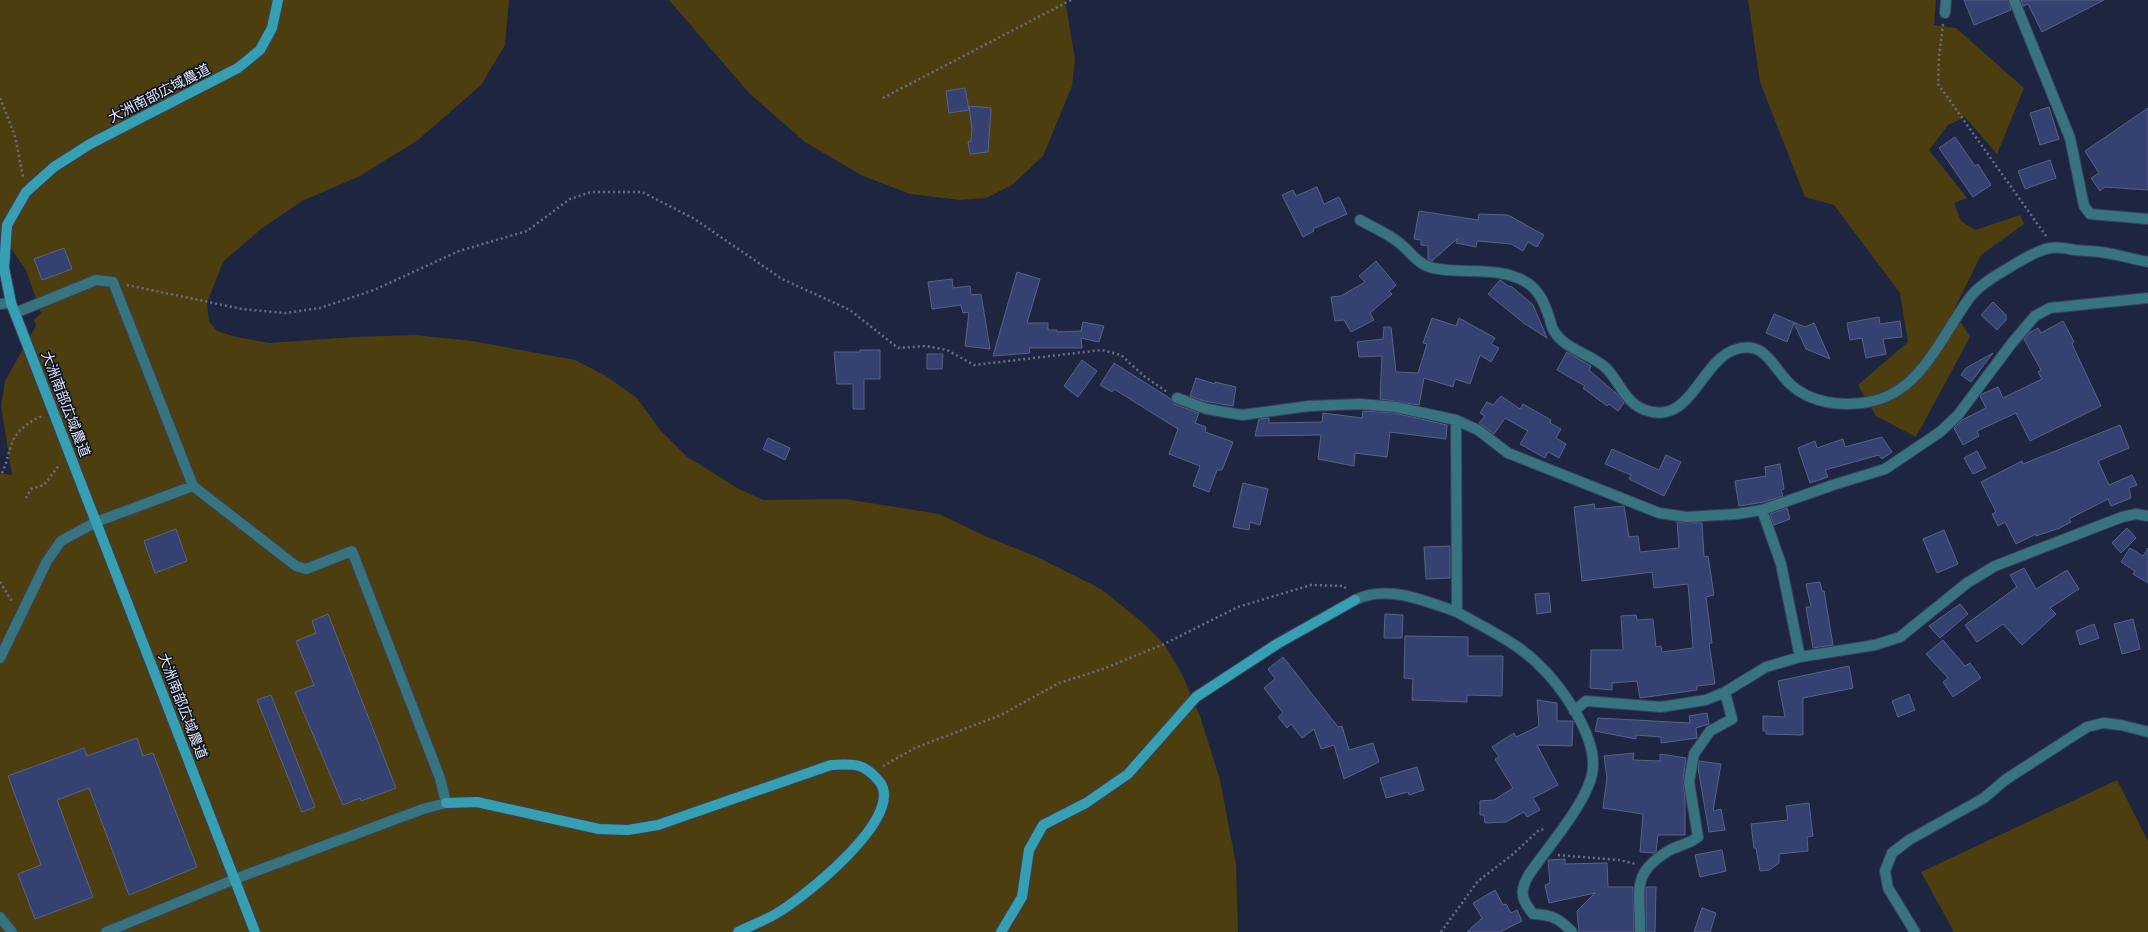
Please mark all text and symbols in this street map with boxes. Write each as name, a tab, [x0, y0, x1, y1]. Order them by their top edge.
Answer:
street label: 大洲南部広域農道	[105, 60, 213, 126]
street label: 大洲南部広域農道	[38, 348, 94, 460]
street label: 大洲南部広域農道	[155, 650, 211, 762]

